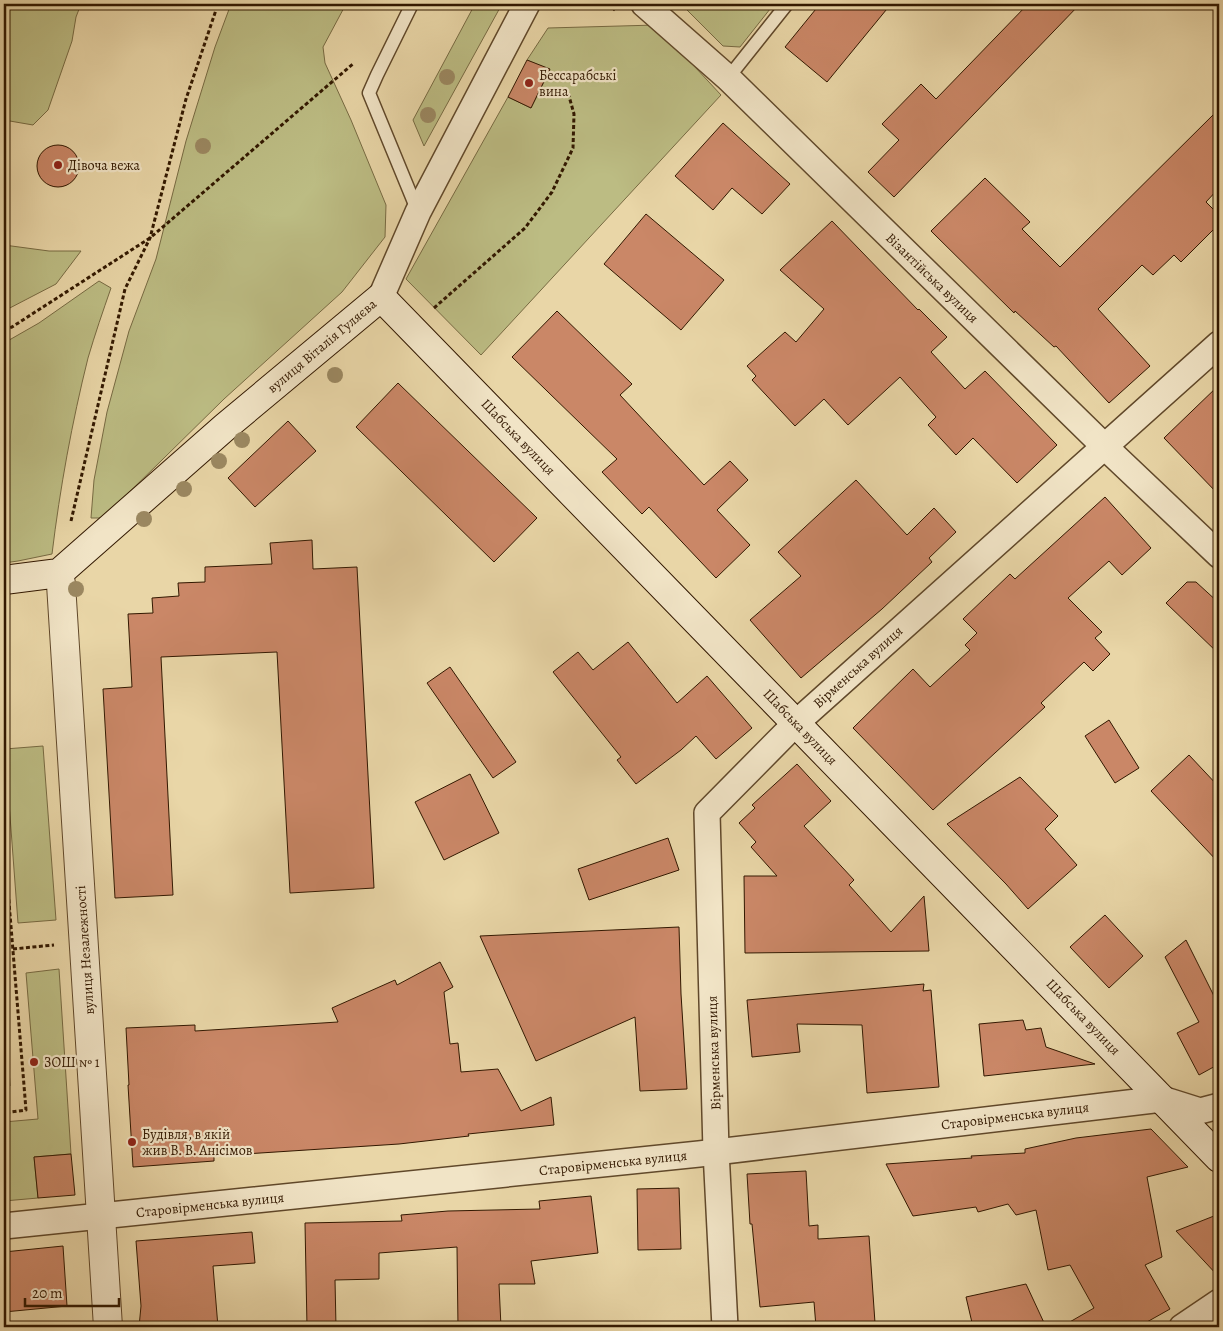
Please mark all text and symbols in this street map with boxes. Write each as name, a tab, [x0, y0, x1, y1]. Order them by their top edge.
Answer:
place label: Бессарабські вина	[539, 66, 617, 101]
marker: Бессарабські вина	[523, 77, 535, 89]
place label: Дівоча вежа	[68, 156, 141, 175]
marker: Дівоча вежа	[52, 159, 64, 171]
street label: Візантійська вулиця	[881, 229, 983, 327]
street label: вулиця Віталія Гуляєва	[263, 294, 381, 397]
street label: Шабська вулиця	[477, 395, 560, 480]
street label: Вірменська вулиця	[809, 621, 907, 712]
street label: Шабська вулиця	[759, 685, 842, 770]
street label: вулиця Незалежності	[71, 885, 99, 1015]
street label: Шабська вулиця	[1042, 975, 1125, 1060]
street label: Вірменська вулиця	[702, 995, 725, 1111]
place label: ЗОШ № 1	[44, 1053, 100, 1072]
marker: ЗОШ № 1	[28, 1056, 40, 1068]
street label: Старовірменська вулиця	[940, 1097, 1090, 1134]
place label: Будівля, в якій жив В. В. Анісімов	[142, 1125, 253, 1160]
marker: Будівля, в якій жив В. В. Анісімов	[126, 1136, 138, 1148]
street label: Старовірменська вулиця	[538, 1146, 688, 1180]
street label: Старовірменська вулиця	[135, 1188, 285, 1222]
scale bar	[25, 1276, 119, 1308]
text: 20 m	[32, 1283, 63, 1303]

